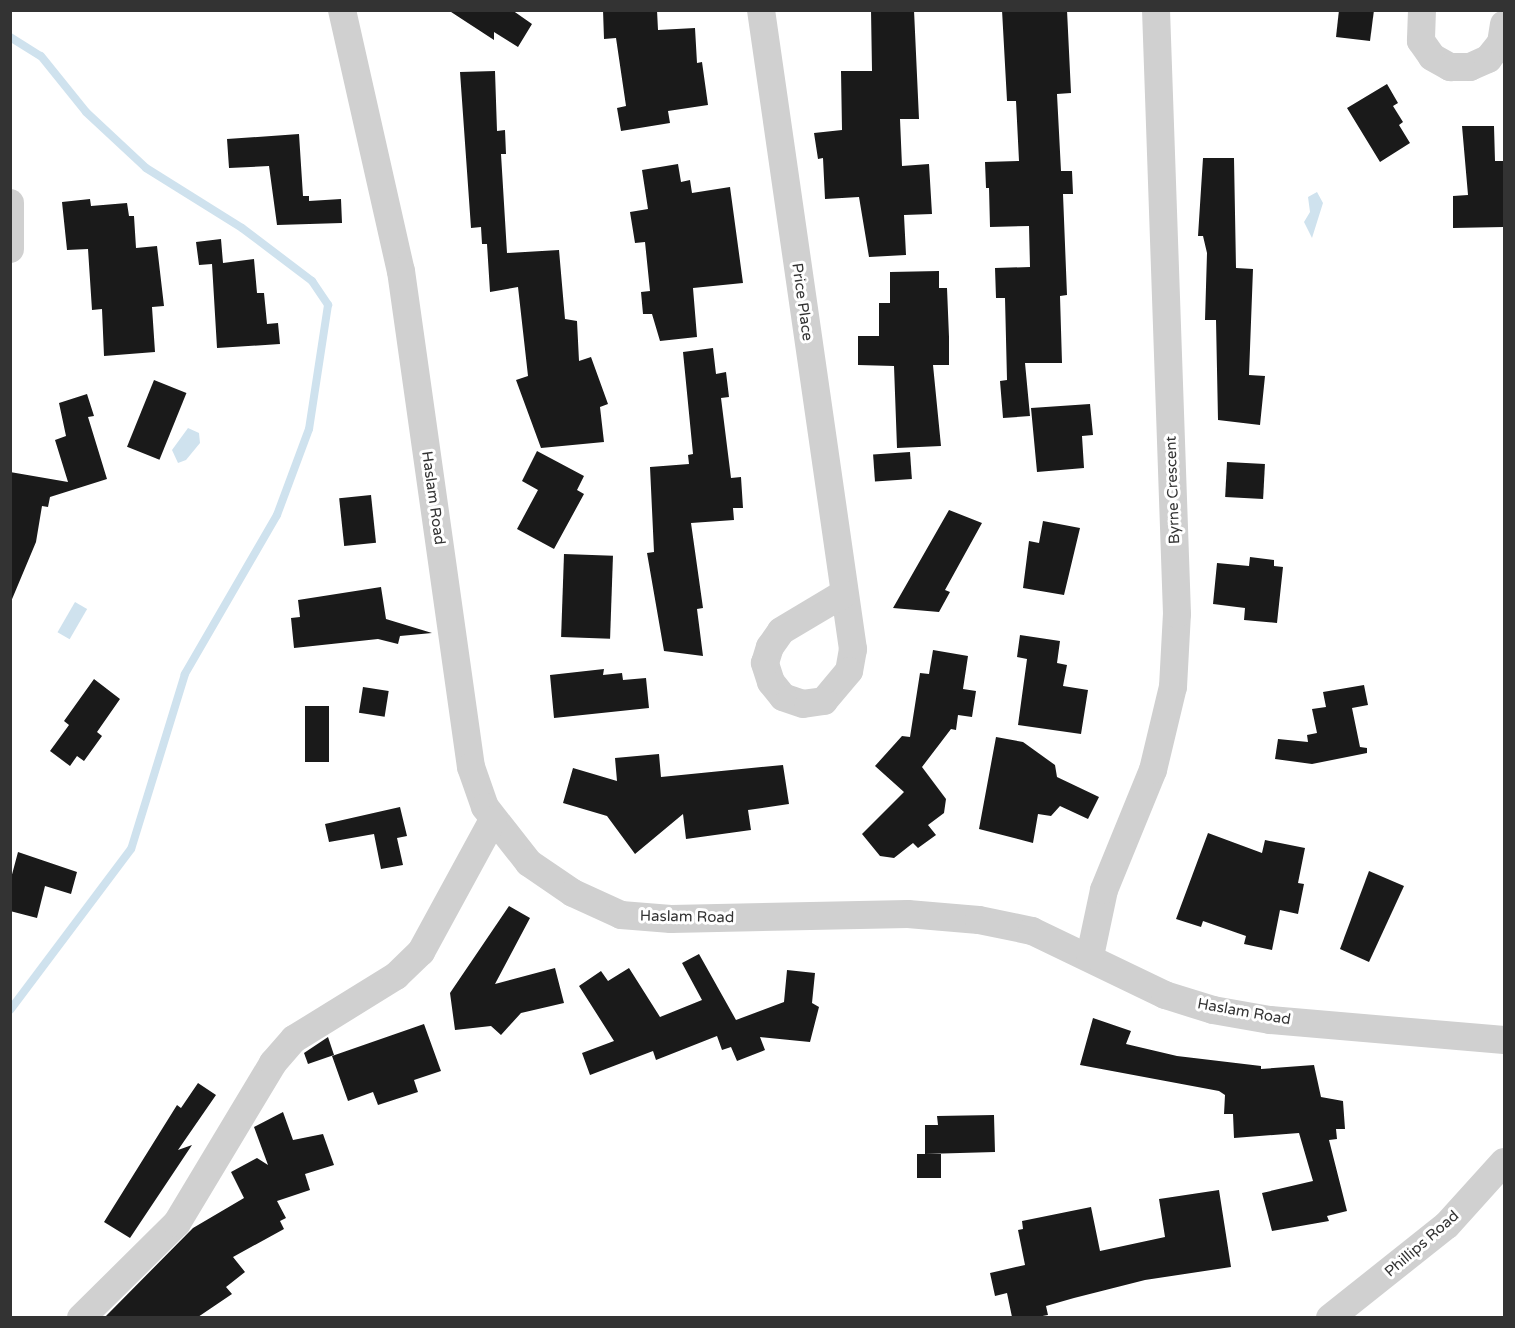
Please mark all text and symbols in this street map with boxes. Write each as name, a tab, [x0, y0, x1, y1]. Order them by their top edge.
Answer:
street label: Price Place	[788, 262, 816, 342]
street label: Byrne Crescent	[1162, 436, 1184, 544]
street label: Haslam Road	[418, 450, 448, 546]
street label: Haslam Road	[640, 907, 734, 927]
street label: Haslam Road	[1196, 995, 1292, 1029]
street label: Phillips Road	[1381, 1207, 1463, 1281]

